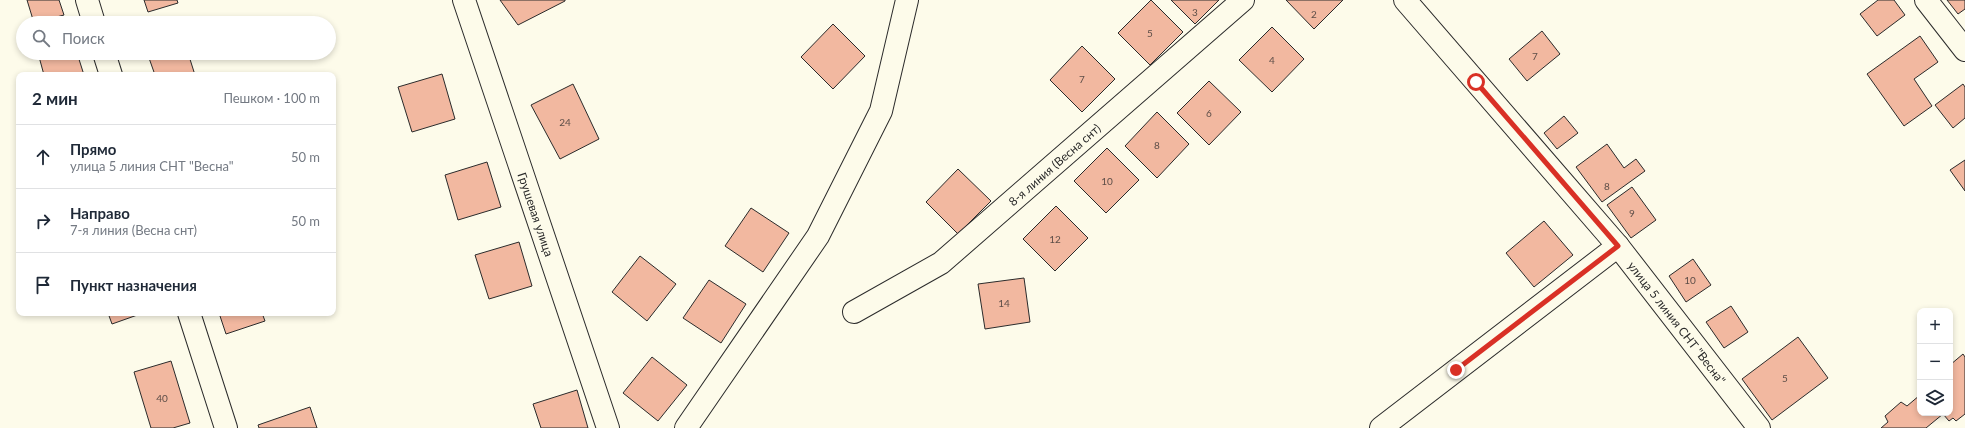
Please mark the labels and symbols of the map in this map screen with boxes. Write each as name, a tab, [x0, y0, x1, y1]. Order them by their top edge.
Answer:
house number: 3	[1192, 6, 1198, 18]
house number: 2	[1311, 8, 1317, 20]
house number: 5	[1147, 27, 1153, 39]
house number: 7	[1532, 50, 1538, 62]
house number: 4	[1269, 54, 1275, 66]
house number: 7	[1079, 73, 1085, 85]
route start	[1467, 73, 1485, 91]
house number: 6	[1206, 107, 1212, 119]
house number: 24	[559, 116, 571, 128]
street label: 8-я линия (Весна снт)	[1005, 120, 1103, 209]
house number: 8	[1154, 139, 1160, 151]
street label: Грушевая улица	[515, 170, 557, 258]
house number: 10	[1101, 175, 1113, 187]
house number: 8	[1604, 180, 1610, 192]
house number: 9	[1629, 207, 1635, 219]
house number: 12	[1049, 233, 1061, 245]
street label: улица 5 линия СНТ "Весна"	[1625, 258, 1729, 387]
house number: 10	[1684, 274, 1696, 286]
house number: 14	[998, 297, 1010, 309]
route end	[1447, 361, 1465, 379]
house number: 5	[1782, 372, 1788, 384]
house number: 40	[156, 392, 168, 404]

